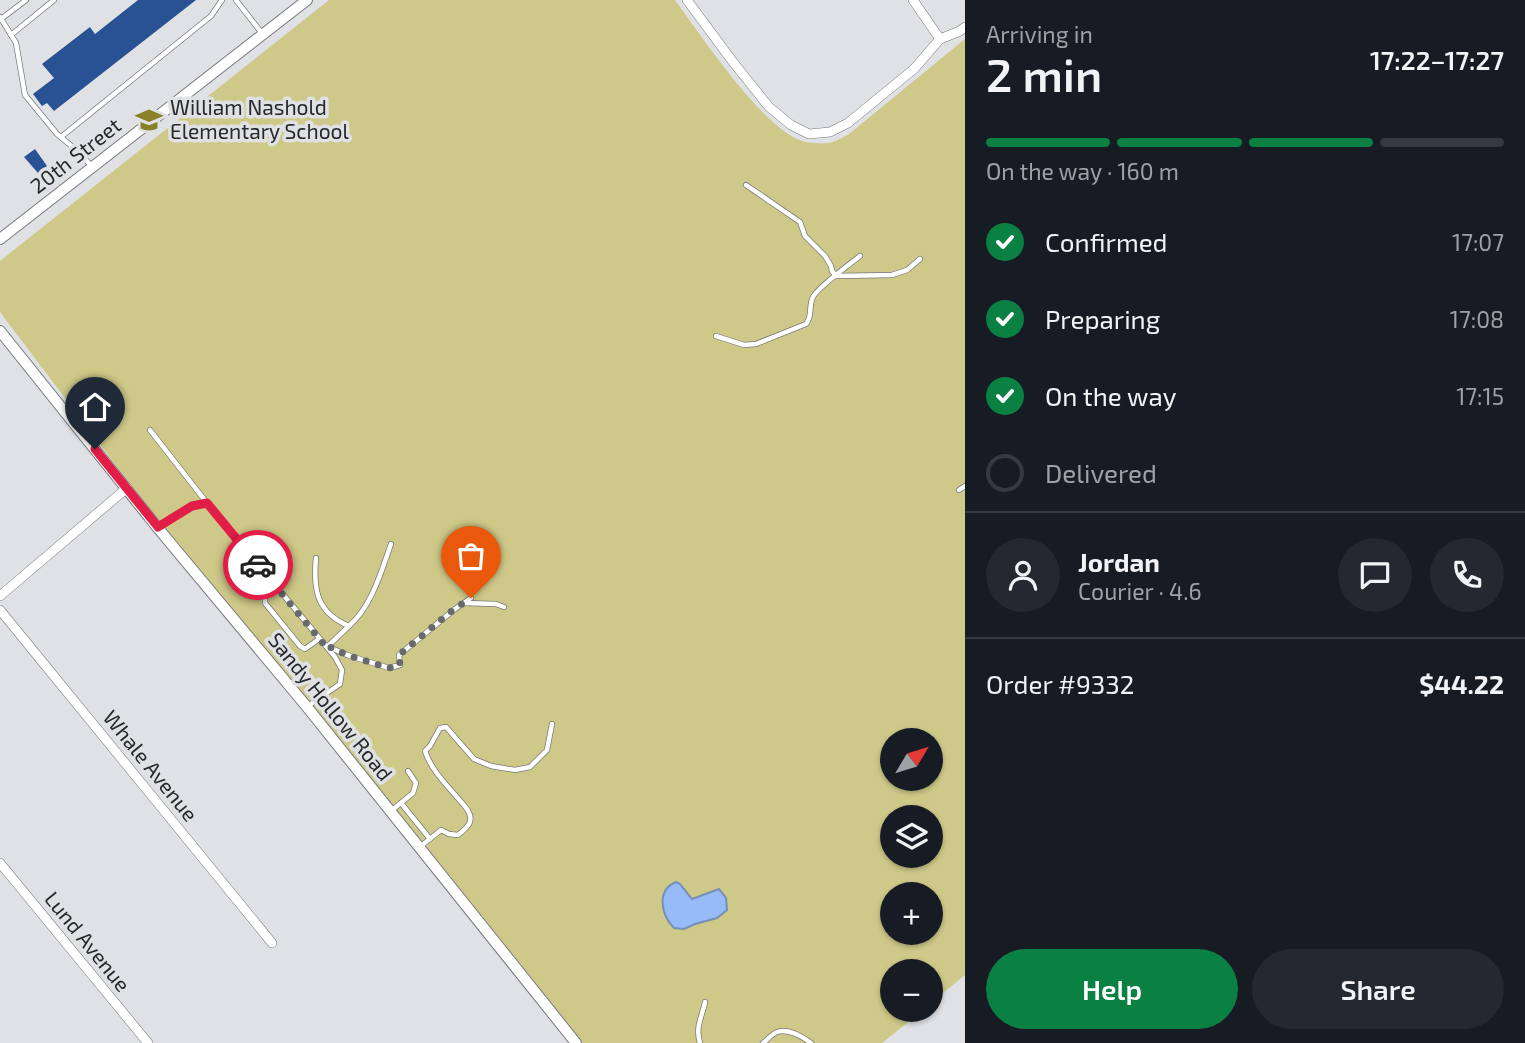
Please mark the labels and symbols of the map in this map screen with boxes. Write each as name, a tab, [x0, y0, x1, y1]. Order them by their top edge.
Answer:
place label: William Nashold Elementary School	[170, 94, 350, 143]
school or university icon: William Nashold Elementary School	[134, 105, 164, 135]
street label: 20th Street	[25, 112, 125, 198]
pin	[65, 377, 125, 449]
pin	[441, 526, 501, 598]
courier	[223, 530, 293, 600]
street label: Sandy Hollow Road	[264, 627, 398, 785]
street label: Whale Avenue	[99, 704, 204, 826]
north arrow	[880, 728, 943, 791]
street label: Lund Avenue	[40, 886, 136, 996]

